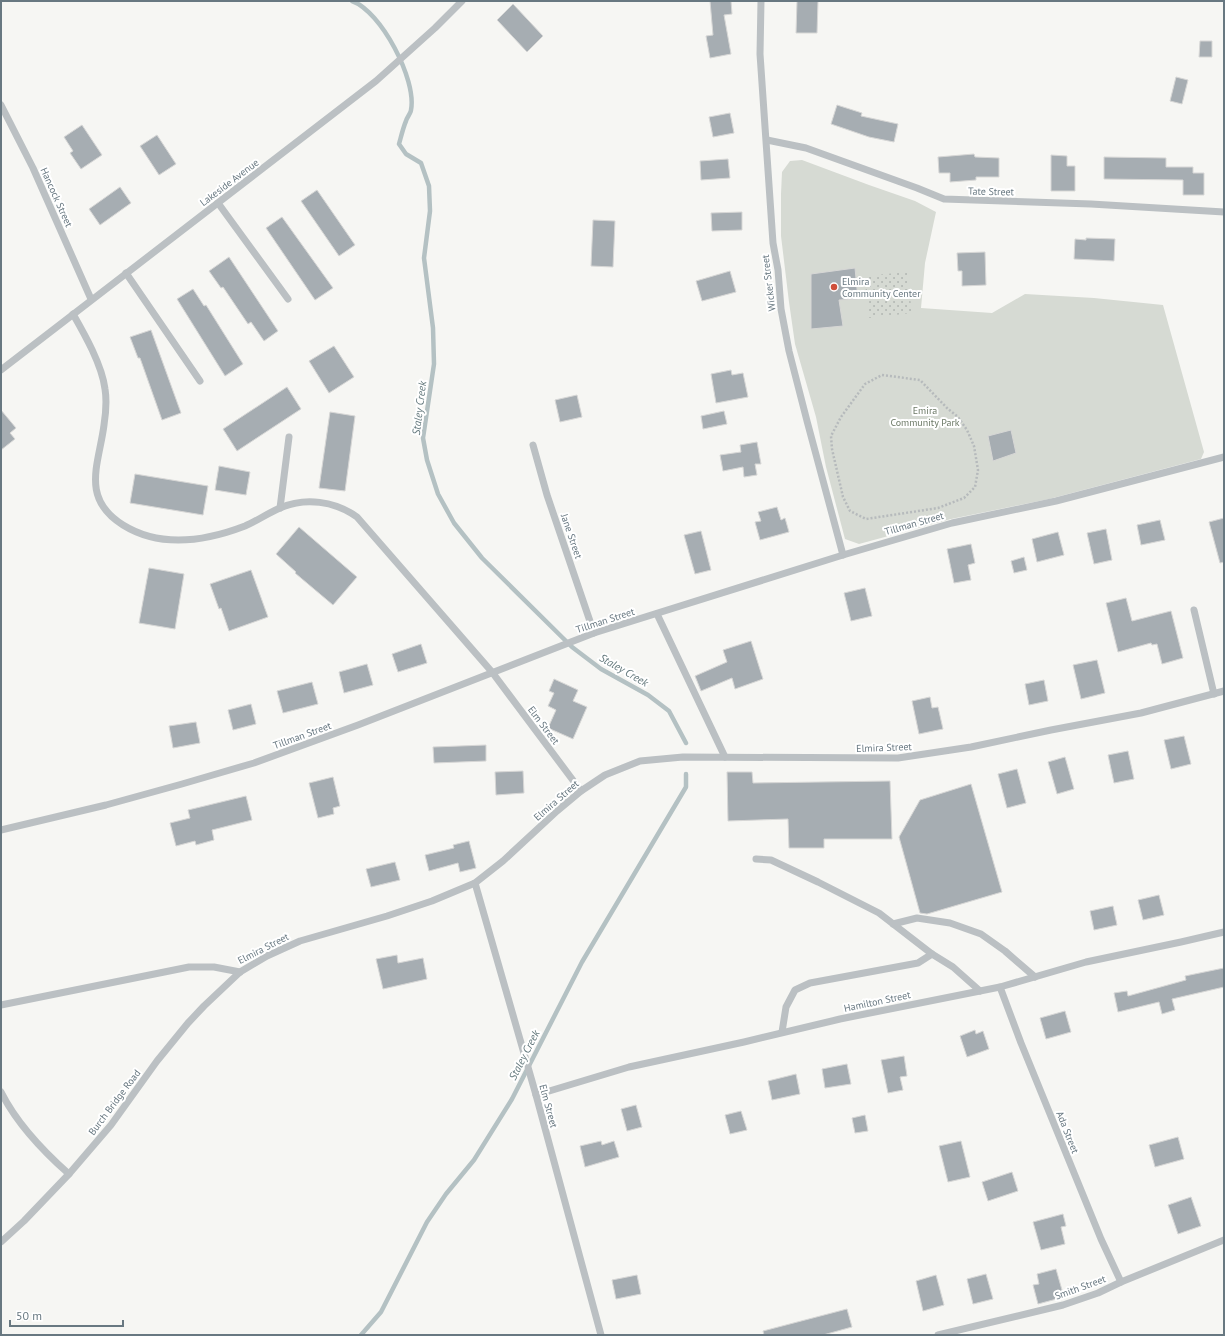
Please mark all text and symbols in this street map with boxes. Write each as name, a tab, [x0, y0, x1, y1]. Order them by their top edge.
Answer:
street label: Lakeside Avenue	[197, 156, 261, 209]
street label: Hancock Street	[38, 165, 76, 230]
street label: Tate Street	[968, 185, 1015, 198]
street label: Wicker Street	[759, 253, 778, 312]
place label: Elmira Community Center	[842, 275, 921, 300]
marker: Elmira Community Center	[829, 282, 839, 292]
water label: Staley Creek	[409, 379, 429, 436]
park label: Emira Community Park	[890, 404, 960, 429]
street label: Tillman Street	[883, 509, 946, 538]
street label: Jane Street	[557, 511, 585, 561]
street label: Tillman Street	[574, 605, 637, 636]
water label: Staley Creek	[597, 650, 652, 690]
street label: Elm Street	[525, 704, 563, 748]
street label: Tillman Street	[271, 719, 334, 752]
street label: Elmira Street	[856, 740, 913, 755]
street label: Elmira Street	[531, 777, 582, 824]
street label: Elmira Street	[235, 930, 292, 967]
street label: Hamilton Street	[843, 988, 912, 1015]
water label: Staley Creek	[505, 1027, 543, 1082]
street label: Burch Bridge Road	[85, 1067, 143, 1138]
street label: Elm Street	[536, 1083, 561, 1130]
street label: Ada Street	[1053, 1109, 1082, 1156]
street label: Smith Street	[1053, 1272, 1108, 1303]
scale bar	[10, 1302, 123, 1328]
text: 50 m	[16, 1308, 42, 1323]

